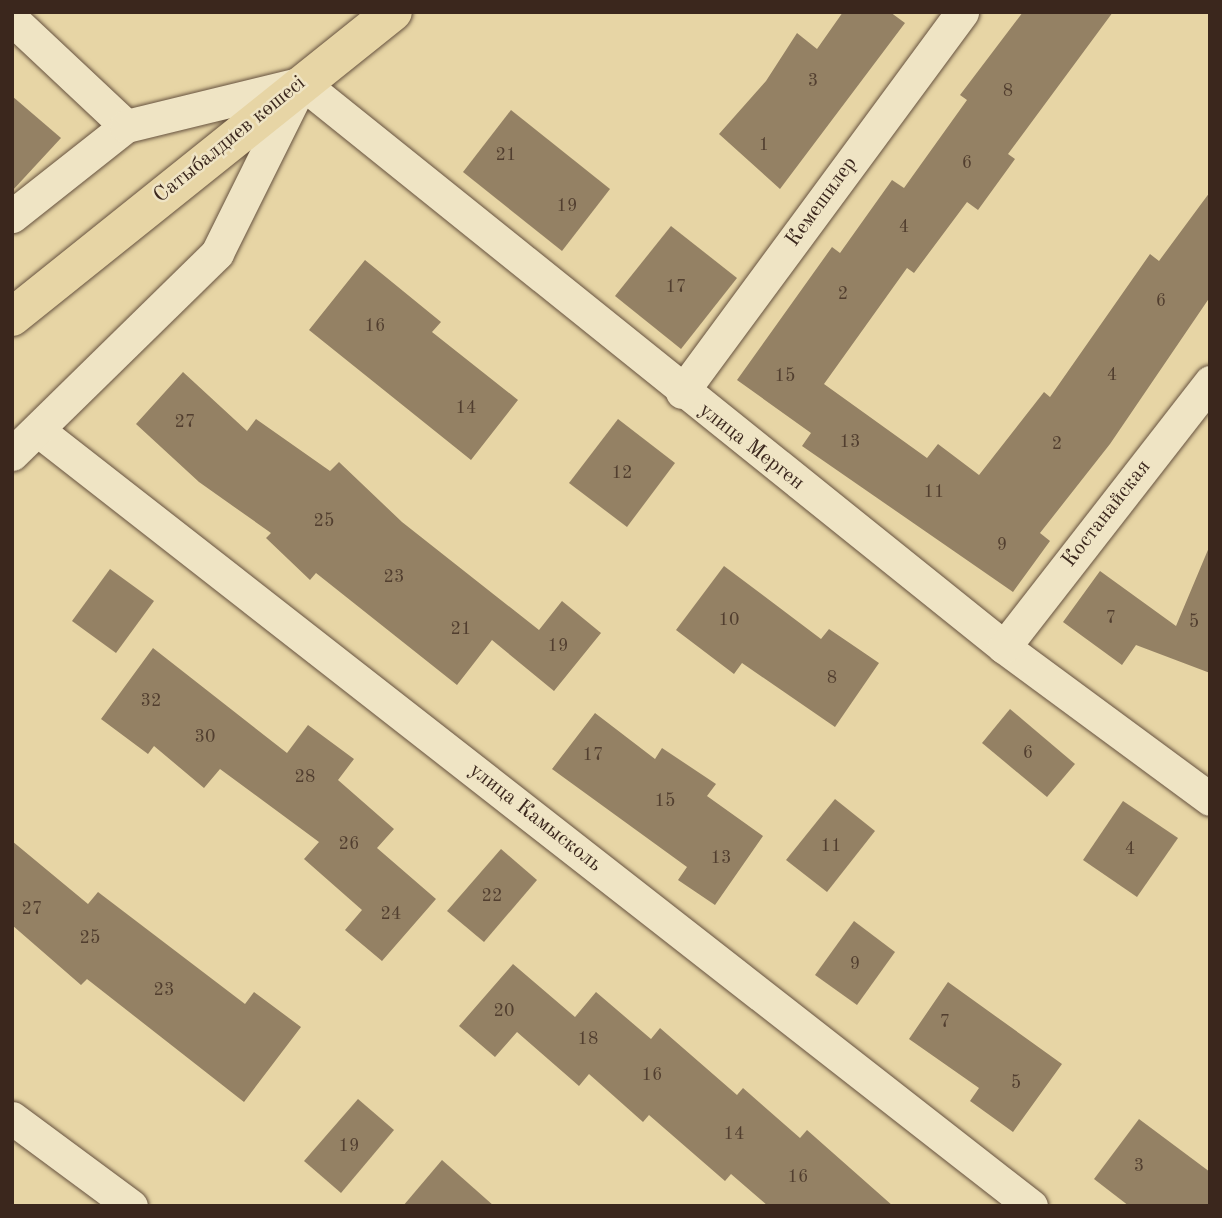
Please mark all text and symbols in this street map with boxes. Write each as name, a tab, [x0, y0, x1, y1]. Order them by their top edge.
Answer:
house number: 3	[808, 70, 818, 92]
street label: Сатыбалдиев көшесі	[149, 71, 311, 209]
house number: 8	[1003, 80, 1013, 102]
house number: 1	[759, 134, 769, 156]
house number: 21	[496, 144, 516, 166]
street label: Кемешилер	[781, 152, 863, 252]
house number: 6	[962, 152, 972, 174]
house number: 19	[557, 195, 577, 217]
house number: 4	[899, 216, 909, 238]
house number: 17	[666, 276, 686, 298]
house number: 2	[838, 283, 848, 305]
house number: 6	[1156, 290, 1166, 312]
house number: 16	[365, 315, 385, 337]
house number: 4	[1107, 364, 1117, 386]
house number: 15	[775, 365, 795, 387]
house number: 14	[456, 397, 476, 419]
street label: улица Мерген	[693, 398, 809, 496]
house number: 27	[175, 411, 195, 433]
house number: 13	[840, 431, 860, 453]
house number: 2	[1052, 433, 1062, 455]
street label: Костанайская	[1057, 455, 1157, 573]
house number: 12	[612, 462, 632, 484]
house number: 11	[924, 481, 944, 503]
house number: 25	[314, 510, 334, 532]
house number: 9	[997, 534, 1007, 556]
house number: 23	[384, 566, 404, 588]
house number: 7	[1106, 607, 1116, 629]
house number: 10	[719, 609, 739, 631]
house number: 5	[1189, 611, 1199, 633]
house number: 21	[451, 618, 471, 640]
house number: 19	[548, 635, 568, 657]
house number: 8	[827, 667, 837, 689]
house number: 32	[141, 690, 161, 712]
house number: 30	[195, 726, 215, 748]
house number: 6	[1023, 742, 1033, 764]
house number: 17	[583, 744, 603, 766]
street label: улица Камысколь	[464, 758, 606, 878]
house number: 28	[295, 766, 315, 788]
house number: 15	[655, 790, 675, 812]
house number: 26	[339, 833, 359, 855]
house number: 11	[821, 835, 841, 857]
house number: 4	[1125, 838, 1135, 860]
house number: 13	[711, 847, 731, 869]
house number: 22	[482, 885, 502, 907]
house number: 27	[22, 898, 42, 920]
house number: 24	[381, 903, 401, 925]
house number: 25	[80, 927, 100, 949]
house number: 9	[850, 953, 860, 975]
house number: 23	[154, 979, 174, 1001]
house number: 20	[494, 1000, 514, 1022]
house number: 7	[940, 1011, 950, 1033]
house number: 18	[578, 1028, 598, 1050]
house number: 16	[642, 1064, 662, 1086]
house number: 5	[1011, 1072, 1021, 1094]
house number: 14	[724, 1123, 744, 1145]
house number: 19	[339, 1135, 359, 1157]
house number: 3	[1134, 1155, 1144, 1177]
house number: 16	[788, 1166, 808, 1188]

